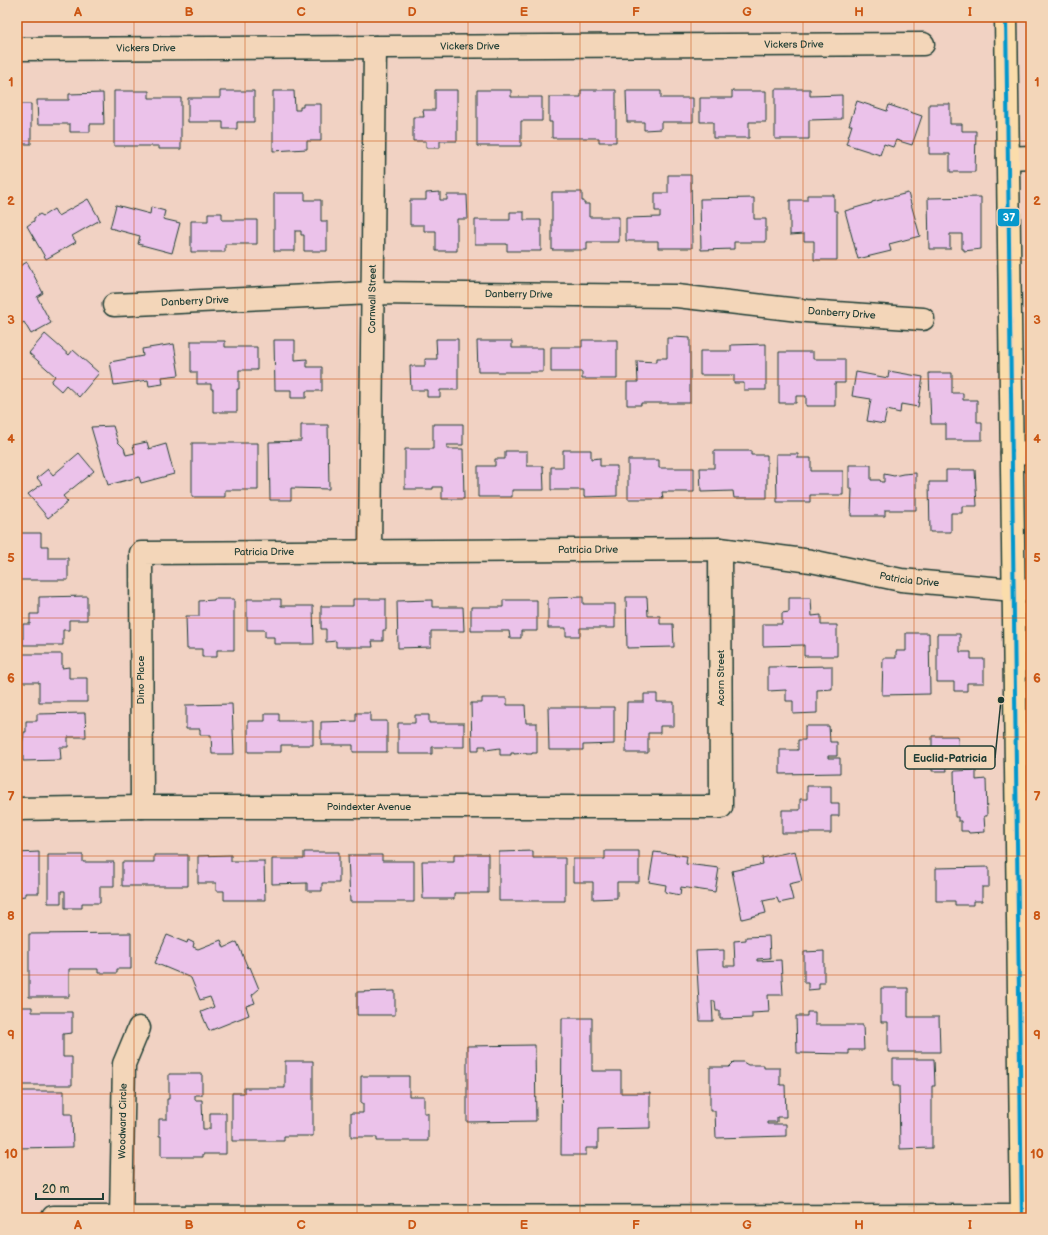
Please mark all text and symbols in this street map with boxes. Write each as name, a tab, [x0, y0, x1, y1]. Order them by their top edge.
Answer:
text: A	[73, 4, 82, 20]
text: B	[184, 4, 194, 20]
text: C	[296, 4, 306, 20]
text: D	[407, 4, 417, 20]
text: E	[520, 4, 529, 20]
text: F	[632, 4, 640, 20]
text: G	[742, 4, 752, 20]
text: H	[854, 4, 864, 20]
text: I	[968, 4, 972, 20]
street label: Vickers Drive	[764, 39, 824, 51]
street label: Vickers Drive	[440, 40, 500, 53]
street label: Vickers Drive	[116, 42, 176, 54]
text: 1	[8, 74, 14, 90]
text: 1	[1034, 74, 1040, 90]
text: 2	[7, 193, 15, 209]
text: 2	[1033, 193, 1041, 209]
line badge: 37	[997, 208, 1020, 227]
text: 37	[1003, 211, 1015, 224]
street label: Cornwall Street	[366, 265, 379, 333]
street label: Danberry Drive	[485, 288, 553, 301]
street label: Danberry Drive	[161, 294, 229, 309]
street label: Danberry Drive	[807, 305, 876, 322]
text: 3	[7, 312, 15, 328]
text: 3	[1033, 312, 1041, 328]
text: 4	[7, 431, 15, 447]
text: 4	[1033, 431, 1041, 447]
street label: Patricia Drive	[558, 544, 618, 556]
street label: Patricia Drive	[234, 546, 294, 558]
text: 5	[7, 550, 15, 566]
text: 5	[1033, 550, 1041, 566]
street label: Patricia Drive	[878, 570, 940, 589]
street label: Acorn Street	[715, 650, 727, 706]
street label: Dino Place	[135, 655, 147, 705]
text: 6	[7, 670, 15, 686]
text: 6	[1033, 670, 1041, 686]
callout: Euclid-Patricia	[905, 746, 995, 769]
text: Euclid-Patricia	[913, 752, 987, 765]
text: 7	[7, 789, 15, 805]
text: 7	[1033, 789, 1041, 805]
street label: Poindexter Avenue	[327, 801, 411, 813]
text: 8	[7, 908, 15, 924]
text: 8	[1033, 908, 1041, 924]
text: 9	[7, 1027, 15, 1043]
text: 9	[1033, 1027, 1041, 1043]
street label: Woodward Circle	[116, 1083, 130, 1159]
text: 10	[4, 1146, 18, 1162]
text: 10	[1030, 1146, 1044, 1162]
scale bar	[36, 1175, 103, 1201]
text: 20 m	[42, 1182, 69, 1197]
text: A	[73, 1217, 82, 1233]
text: B	[184, 1217, 194, 1233]
text: C	[296, 1217, 306, 1233]
text: D	[407, 1217, 417, 1233]
text: E	[520, 1217, 529, 1233]
text: F	[632, 1217, 640, 1233]
text: G	[742, 1217, 752, 1233]
text: H	[854, 1217, 864, 1233]
text: I	[968, 1217, 972, 1233]

